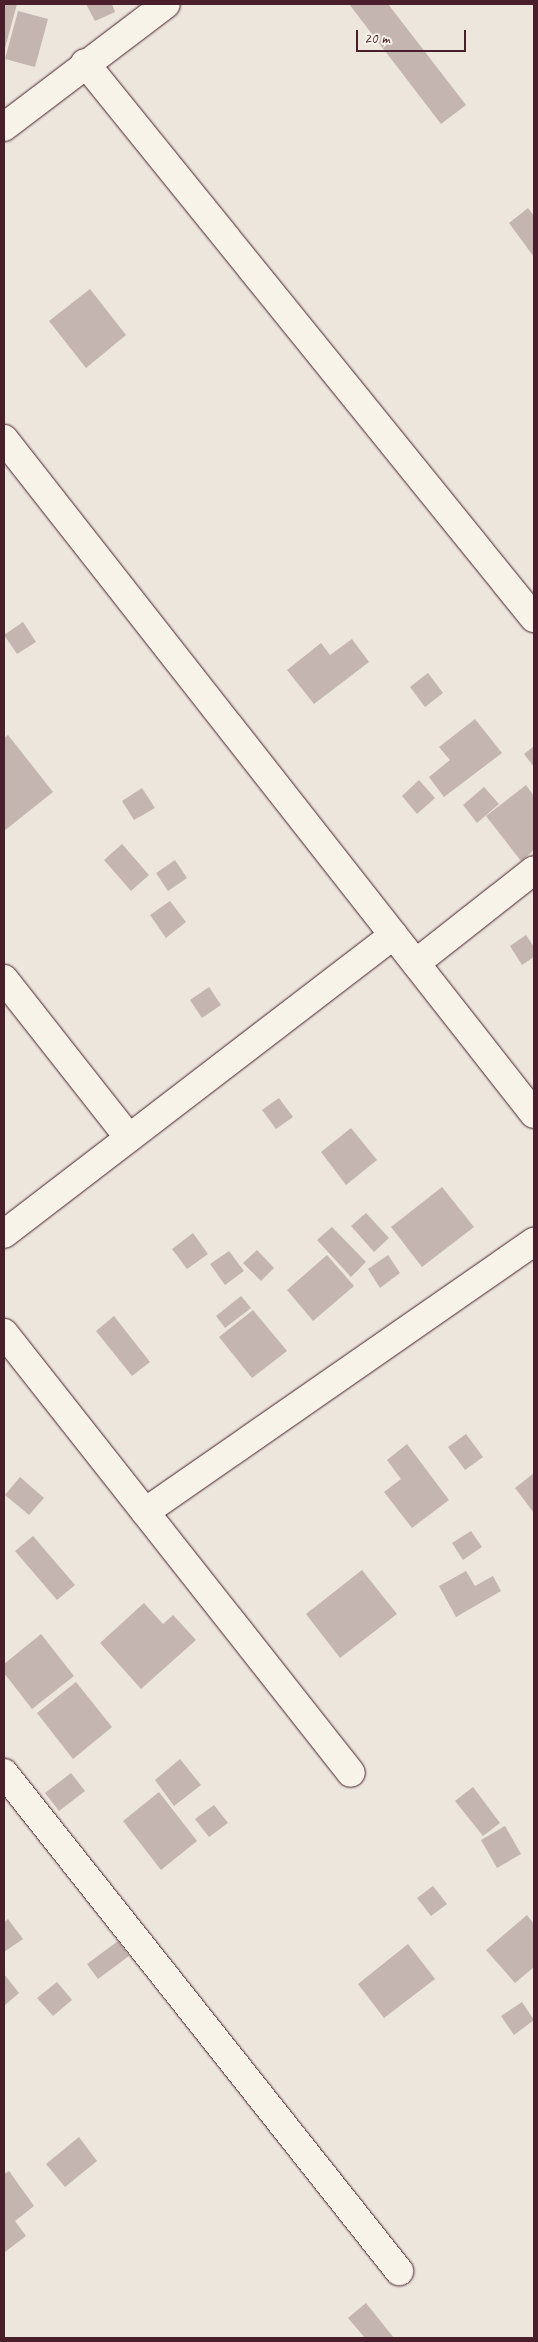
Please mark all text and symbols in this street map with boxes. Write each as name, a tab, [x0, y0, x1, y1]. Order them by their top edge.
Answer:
scale bar	[358, 20, 468, 52]
text: 20 m	[364, 29, 390, 48]

